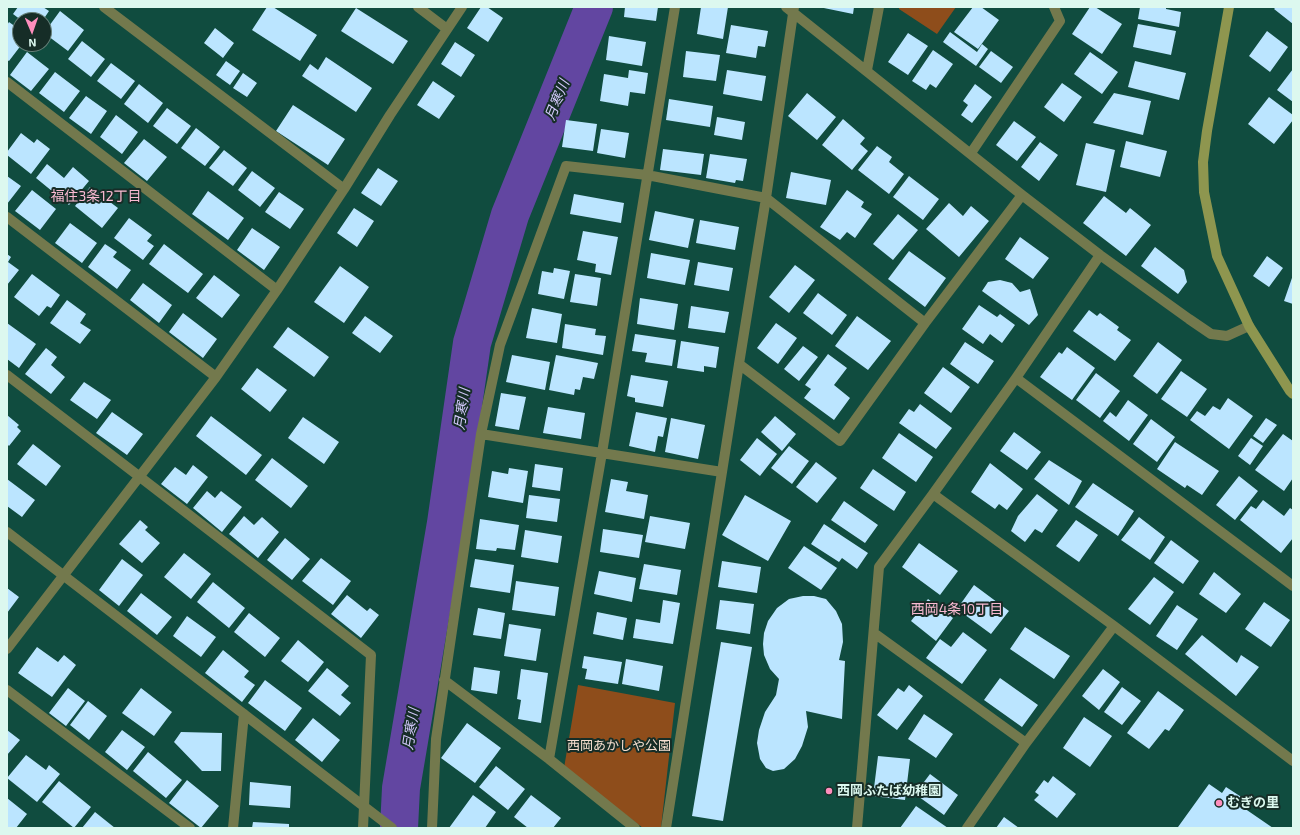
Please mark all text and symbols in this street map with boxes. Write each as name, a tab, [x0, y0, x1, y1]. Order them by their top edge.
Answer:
north arrow	[12, 12, 52, 52]
text: N	[28, 37, 37, 50]
water label: 月寒川	[541, 77, 573, 123]
district label: 福住3条12丁目	[50, 188, 142, 204]
water label: 月寒川	[451, 387, 473, 431]
district label: 西岡4条10丁目	[911, 601, 1003, 617]
water label: 月寒川	[399, 707, 423, 751]
park label: 西岡あかしや公園	[567, 738, 671, 754]
place label: 西岡ふたば幼稚園	[837, 783, 941, 799]
marker: 西岡ふたば幼稚園	[824, 786, 834, 796]
place label: むぎの里	[1227, 795, 1279, 811]
marker: むぎの里	[1214, 798, 1224, 808]

